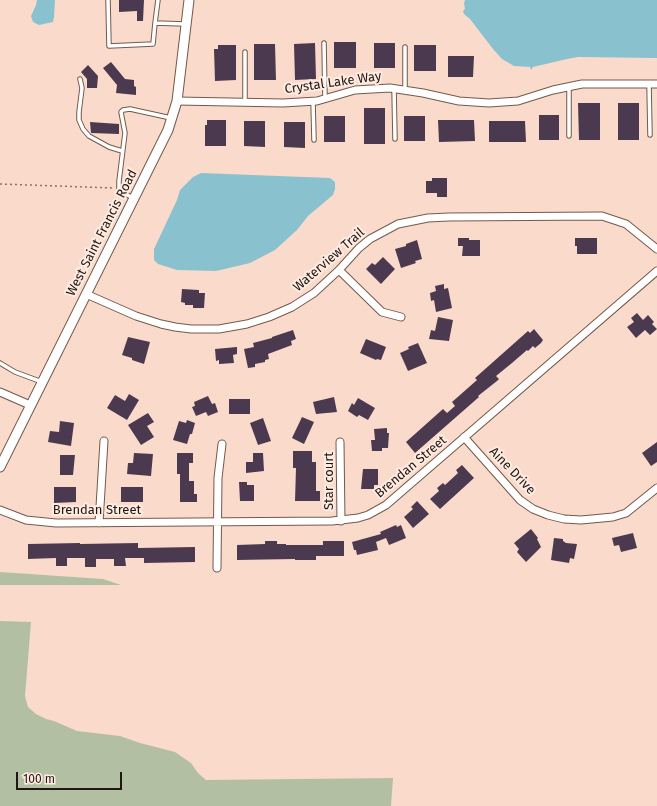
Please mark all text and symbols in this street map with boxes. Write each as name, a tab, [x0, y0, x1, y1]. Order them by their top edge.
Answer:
street label: Crystal Lake Way	[284, 68, 382, 98]
street label: West Saint Francis Road	[63, 167, 141, 299]
street label: Waterview Trail	[290, 225, 368, 295]
street label: Brendan Street	[372, 433, 450, 501]
street label: Aine Drive	[486, 444, 538, 498]
street label: Star court	[321, 452, 337, 510]
street label: Brendan Street	[53, 502, 141, 518]
scale bar	[18, 764, 124, 790]
text: 100 m	[23, 772, 55, 786]

